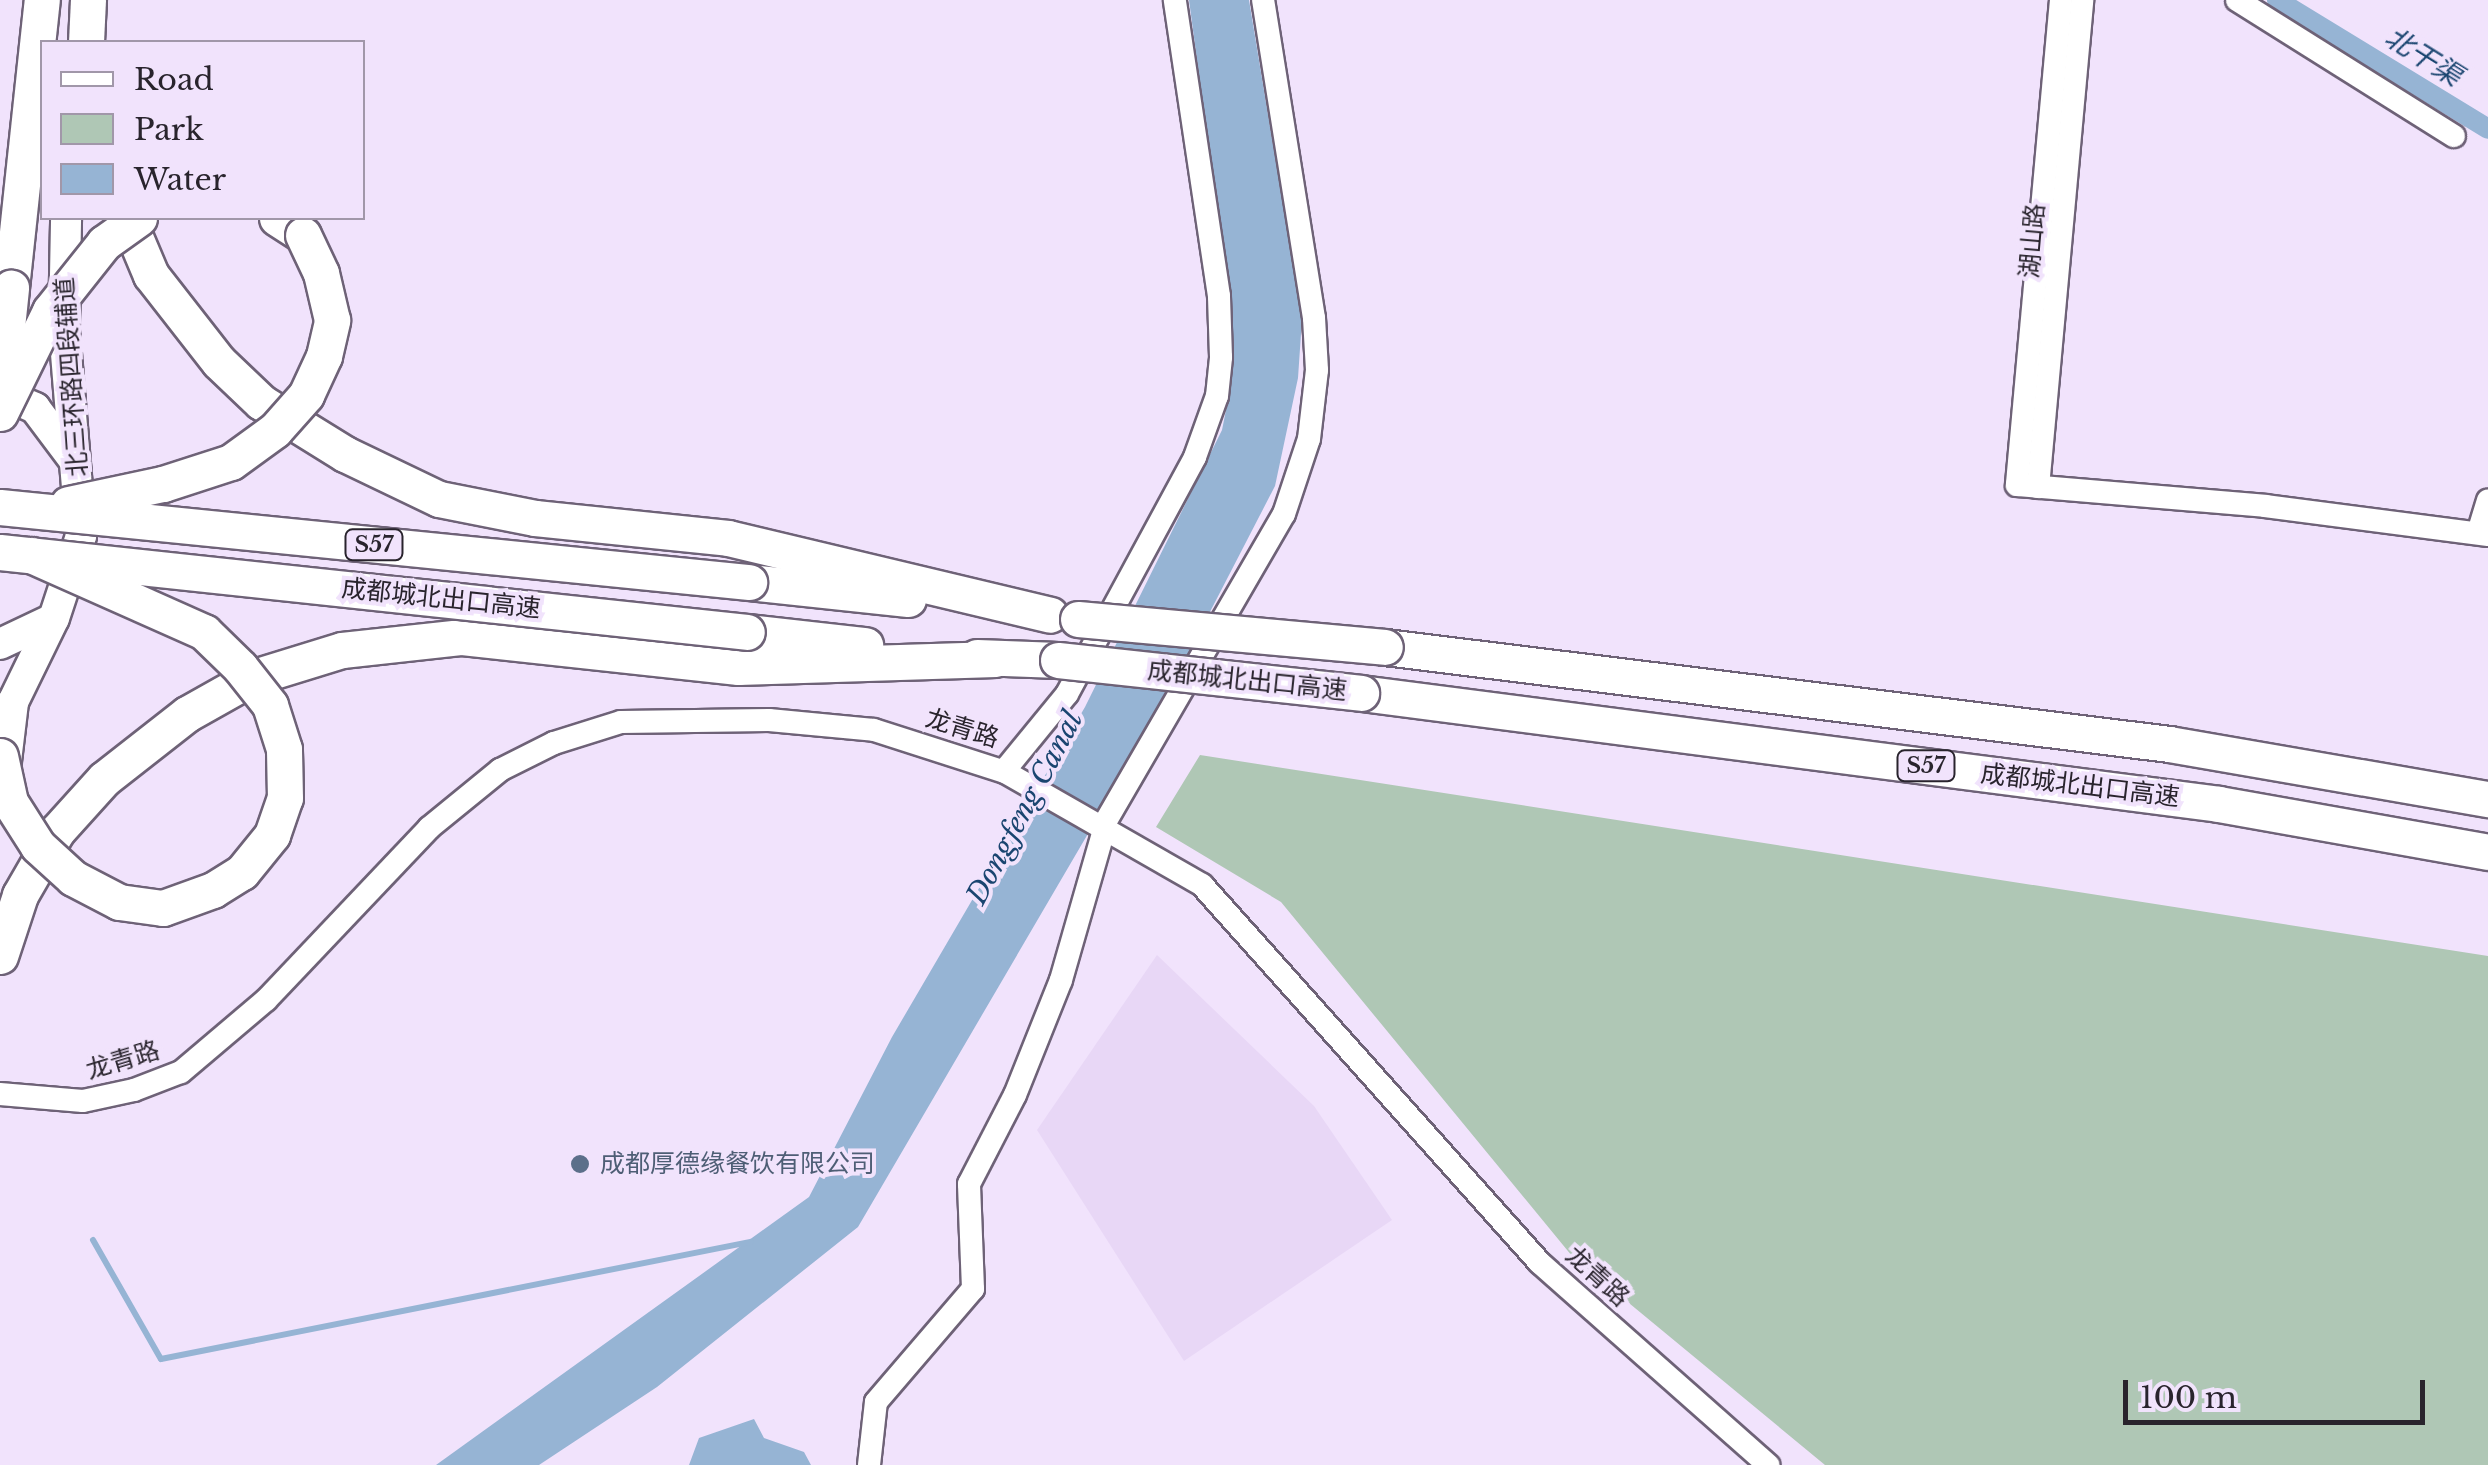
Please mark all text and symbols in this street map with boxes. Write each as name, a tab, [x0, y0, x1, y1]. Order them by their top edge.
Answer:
water label: 北干渠	[2378, 20, 2468, 94]
legend	[40, 40, 365, 220]
text: Road	[134, 61, 214, 98]
text: Park	[134, 111, 204, 148]
text: Water	[134, 161, 226, 198]
street label: 湖山路	[2015, 202, 2051, 280]
street label: 北三环路四段辅道	[50, 276, 94, 478]
road number: S57	[344, 528, 404, 562]
street label: 成都城北出口高速	[340, 574, 542, 624]
street label: 成都城北出口高速	[1146, 656, 1348, 706]
street label: 龙青路	[922, 704, 1002, 754]
water label: Dongfeng Canal	[960, 706, 1090, 910]
road number: S57	[1896, 749, 1956, 783]
street label: 成都城北出口高速	[1979, 759, 2181, 813]
street label: 龙青路	[83, 1036, 163, 1086]
place label: 成都厚德缘餐饮有限公司	[600, 1149, 875, 1179]
marker: 成都厚德缘餐饮有限公司	[569, 1153, 591, 1175]
street label: 龙青路	[1559, 1241, 1635, 1313]
scale bar	[2128, 1360, 2430, 1422]
text: 100 m	[2140, 1379, 2237, 1416]

